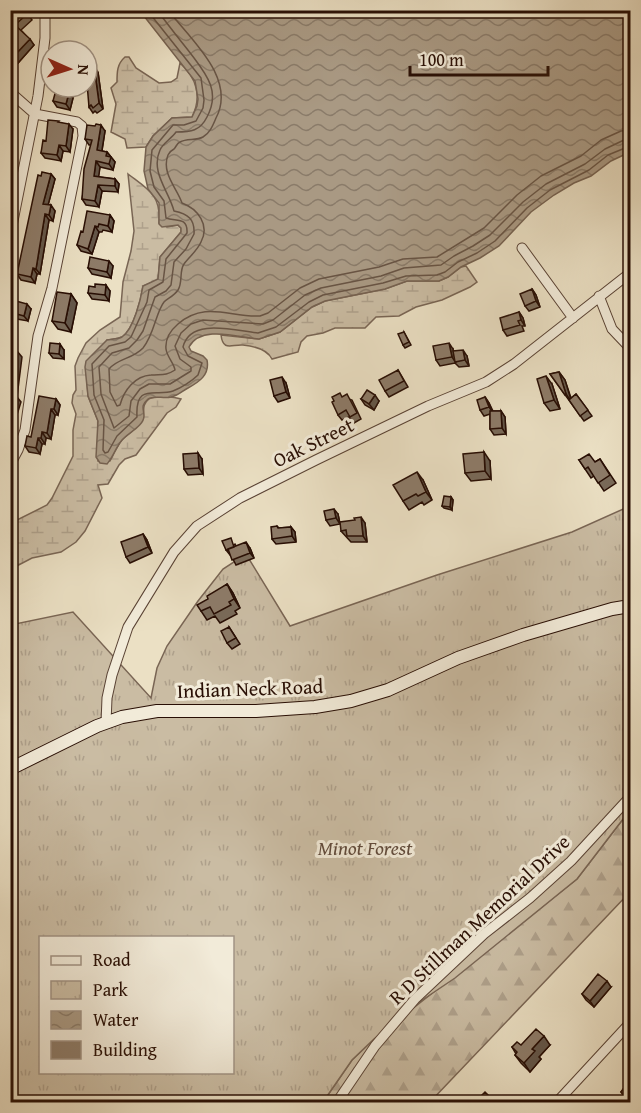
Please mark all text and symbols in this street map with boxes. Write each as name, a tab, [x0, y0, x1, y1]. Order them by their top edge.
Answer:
north arrow	[39, 39, 99, 99]
scale bar	[410, 39, 548, 77]
text: 100 m	[419, 46, 464, 73]
text: N	[72, 64, 96, 76]
street label: Oak Street	[268, 410, 358, 474]
street label: Indian Neck Road	[176, 671, 324, 705]
street label: R D Stillman Memorial Drive	[382, 827, 576, 1011]
park label: Minot Forest	[318, 833, 413, 862]
legend	[39, 936, 234, 1074]
text: Road	[93, 946, 131, 973]
text: Park	[93, 976, 129, 1003]
text: Water	[93, 1006, 139, 1033]
text: Building	[93, 1036, 157, 1063]

